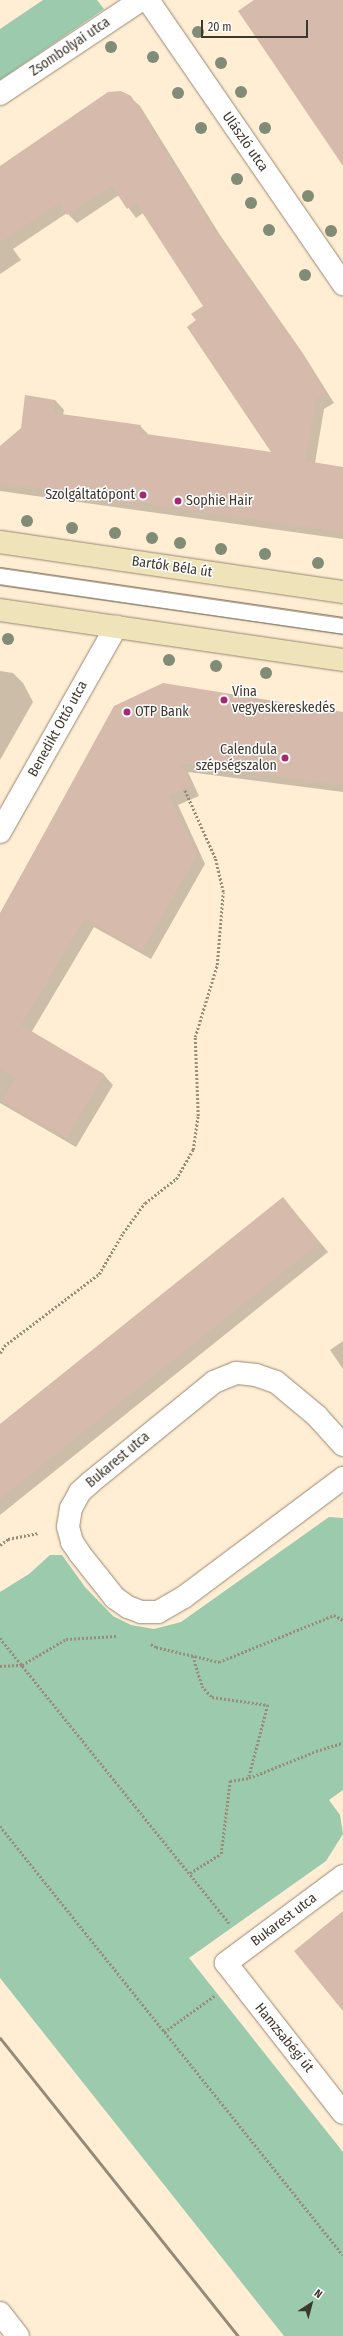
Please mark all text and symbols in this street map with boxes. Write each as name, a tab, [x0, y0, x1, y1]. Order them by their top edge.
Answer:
scale bar	[203, 12, 310, 38]
street label: Zsombolyai utca	[27, 14, 113, 80]
text: 20 m	[208, 20, 232, 34]
street label: Ulászló utca	[218, 109, 272, 175]
place label: Szolgáltatópont	[45, 487, 135, 503]
marker: Szolgáltatópont	[138, 490, 148, 500]
place label: Sophie Hair	[186, 493, 253, 509]
marker: Sophie Hair	[173, 496, 183, 506]
street label: Bartók Béla út	[131, 553, 213, 581]
street label: Benedikt Ottó utca	[25, 678, 91, 780]
place label: Vina vegyeskereskedés	[232, 684, 335, 716]
marker: Vina vegyeskereskedés	[219, 695, 229, 705]
place label: OTP Bank	[135, 704, 189, 720]
marker: OTP Bank	[122, 707, 132, 717]
place label: Calendula szépségszalon	[195, 742, 277, 774]
marker: Calendula szépségszalon	[280, 753, 290, 763]
street label: Bukarest utca	[83, 1429, 153, 1491]
street label: Bukarest utca	[248, 1890, 320, 1950]
street label: Hamzsabégi út	[251, 2000, 317, 2076]
north arrow	[291, 2284, 331, 2324]
text: N	[312, 2287, 325, 2301]

